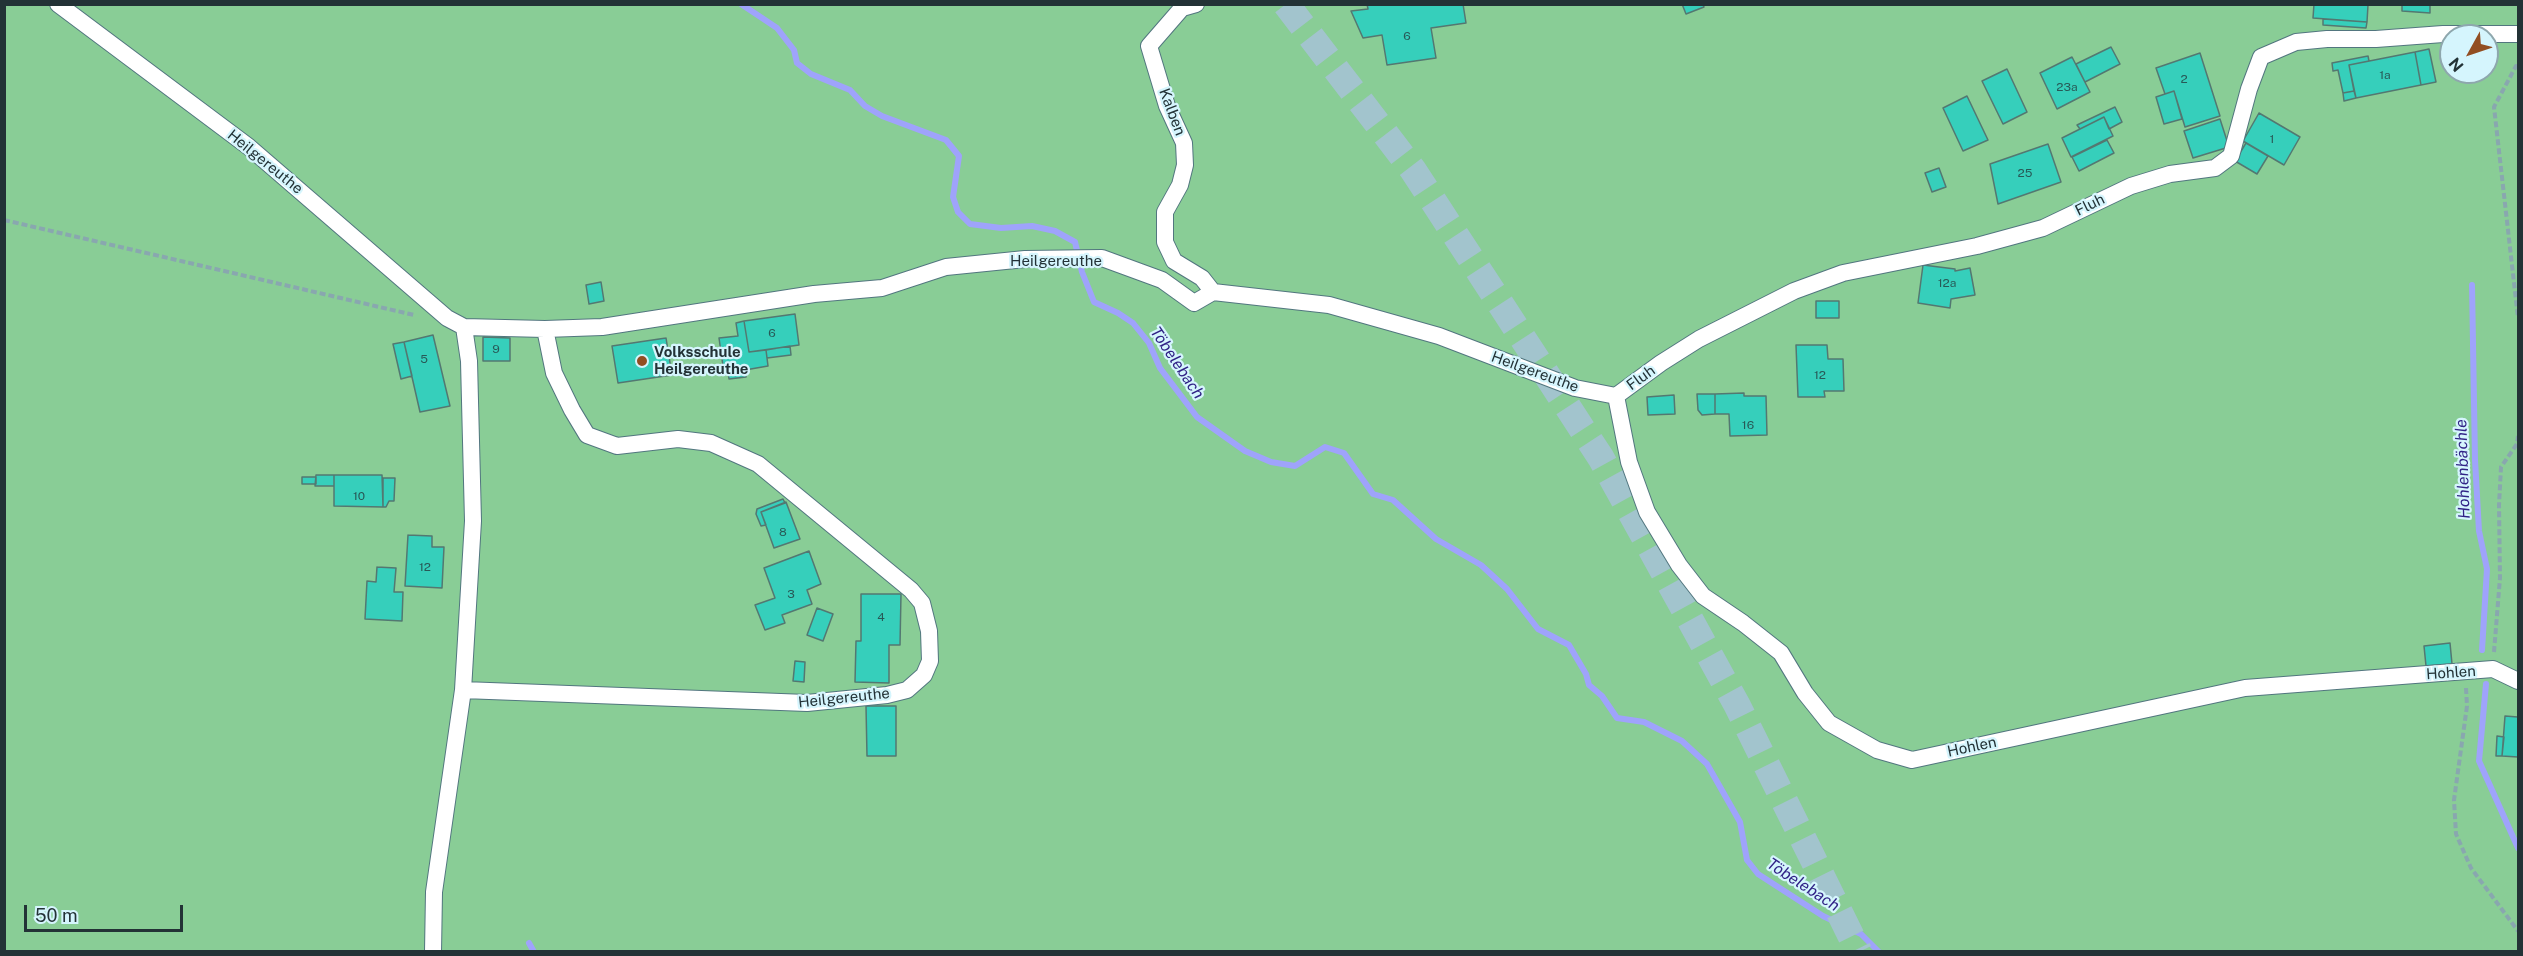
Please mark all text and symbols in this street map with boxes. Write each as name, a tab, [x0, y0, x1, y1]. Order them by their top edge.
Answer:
north arrow	[2439, 24, 2499, 84]
house number: 6	[1403, 29, 1411, 43]
text: N	[2445, 54, 2468, 76]
house number: 1a	[2379, 68, 2391, 82]
house number: 2	[2180, 72, 2188, 86]
house number: 23a	[2056, 80, 2078, 94]
street label: Kalben	[1155, 86, 1189, 138]
street label: Heilgereuthe	[224, 126, 306, 198]
house number: 1	[2270, 132, 2274, 146]
house number: 25	[2018, 166, 2032, 180]
street label: Fluh	[2072, 190, 2108, 220]
street label: Heilgereuthe	[1010, 252, 1102, 270]
house number: 12a	[1938, 276, 1956, 290]
water label: Töbelebach	[1146, 323, 1208, 403]
house number: 6	[768, 326, 776, 340]
house number: 9	[492, 342, 500, 356]
place label: Volksschule Heilgereuthe	[654, 343, 748, 378]
street label: Heilgereuthe	[1489, 348, 1581, 396]
house number: 5	[420, 352, 428, 366]
marker: Volksschule Heilgereuthe	[635, 354, 649, 368]
street label: Fluh	[1623, 362, 1659, 394]
house number: 12	[1814, 368, 1826, 382]
house number: 16	[1742, 418, 1754, 432]
water label: Hohlenbächle	[2452, 419, 2474, 519]
house number: 10	[353, 489, 365, 503]
house number: 8	[779, 525, 787, 539]
house number: 12	[419, 560, 431, 574]
house number: 3	[787, 587, 795, 601]
house number: 4	[877, 610, 885, 624]
street label: Hohlen	[2426, 662, 2476, 684]
street label: Heilgereuthe	[797, 684, 891, 712]
street label: Hohlen	[1946, 733, 1998, 761]
water label: Töbelebach	[1763, 854, 1843, 916]
scale bar	[27, 893, 186, 931]
text: 50 m	[35, 905, 78, 926]

